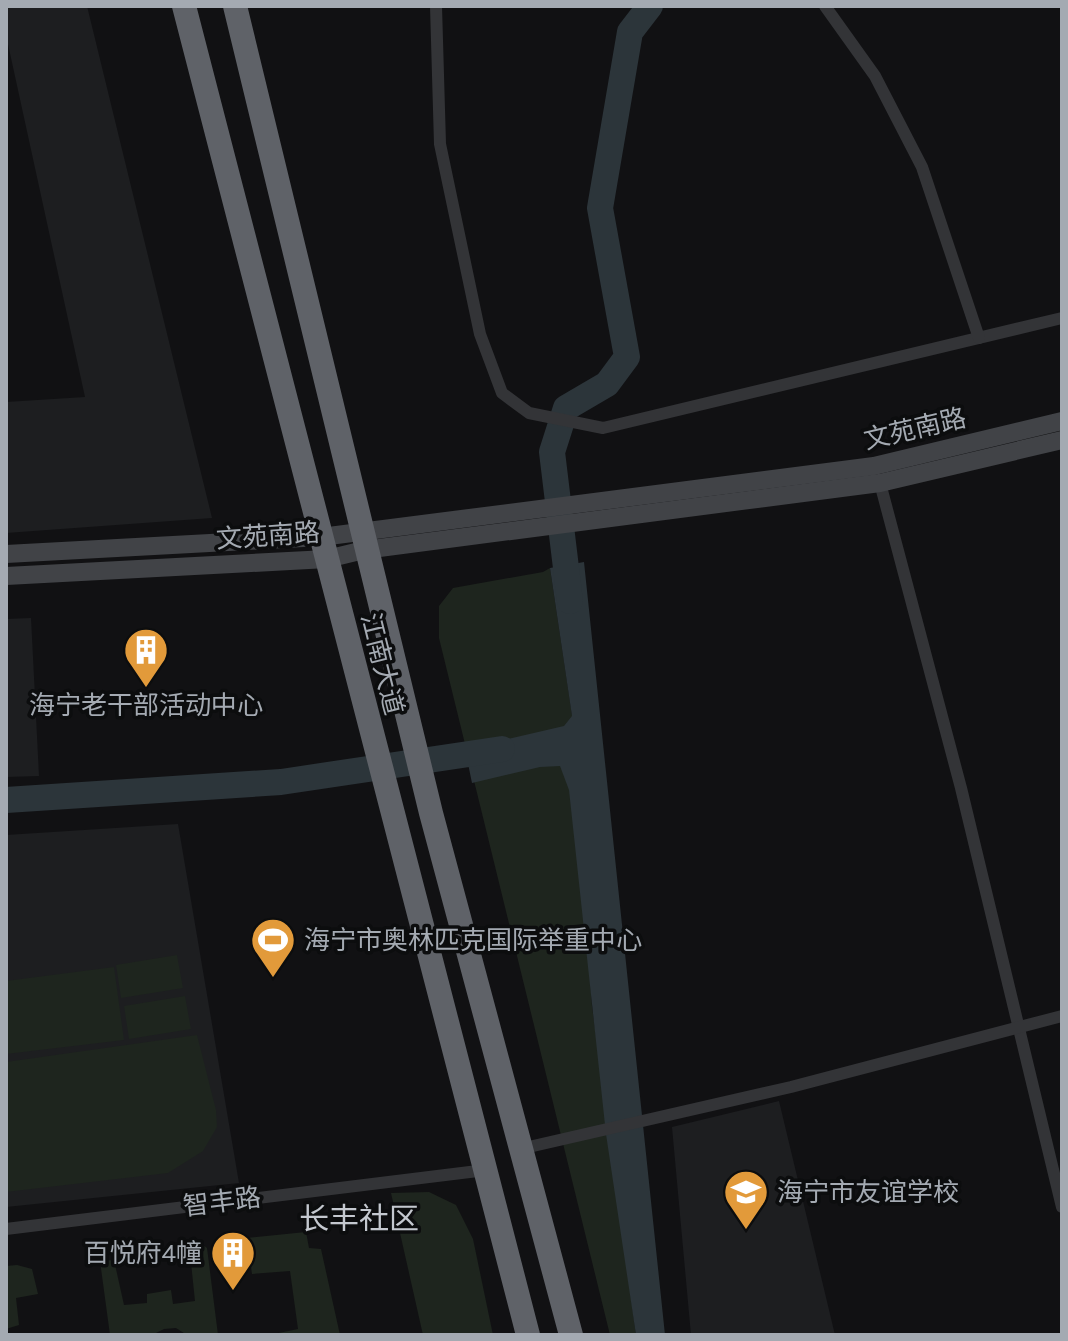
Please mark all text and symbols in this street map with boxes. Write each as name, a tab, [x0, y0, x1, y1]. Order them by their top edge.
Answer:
street label: 文苑南路	[861, 402, 969, 456]
street label: 文苑南路	[215, 517, 321, 555]
street label: 江南大道	[354, 610, 410, 718]
building icon: 海宁老干部活动中心	[122, 626, 170, 689]
place label: 海宁老干部活动中心	[29, 690, 263, 721]
sports icon: 海宁市奥林匹克国际举重中心	[249, 916, 297, 979]
place label: 海宁市奥林匹克国际举重中心	[304, 925, 642, 956]
school or university icon: 海宁市友谊学校	[722, 1168, 770, 1231]
place label: 海宁市友谊学校	[777, 1177, 959, 1208]
street label: 智丰路	[181, 1182, 263, 1222]
district label: 长丰社区	[299, 1201, 419, 1237]
building icon: 百悦府4幢	[209, 1229, 257, 1292]
place label: 百悦府4幢	[83, 1238, 202, 1269]

